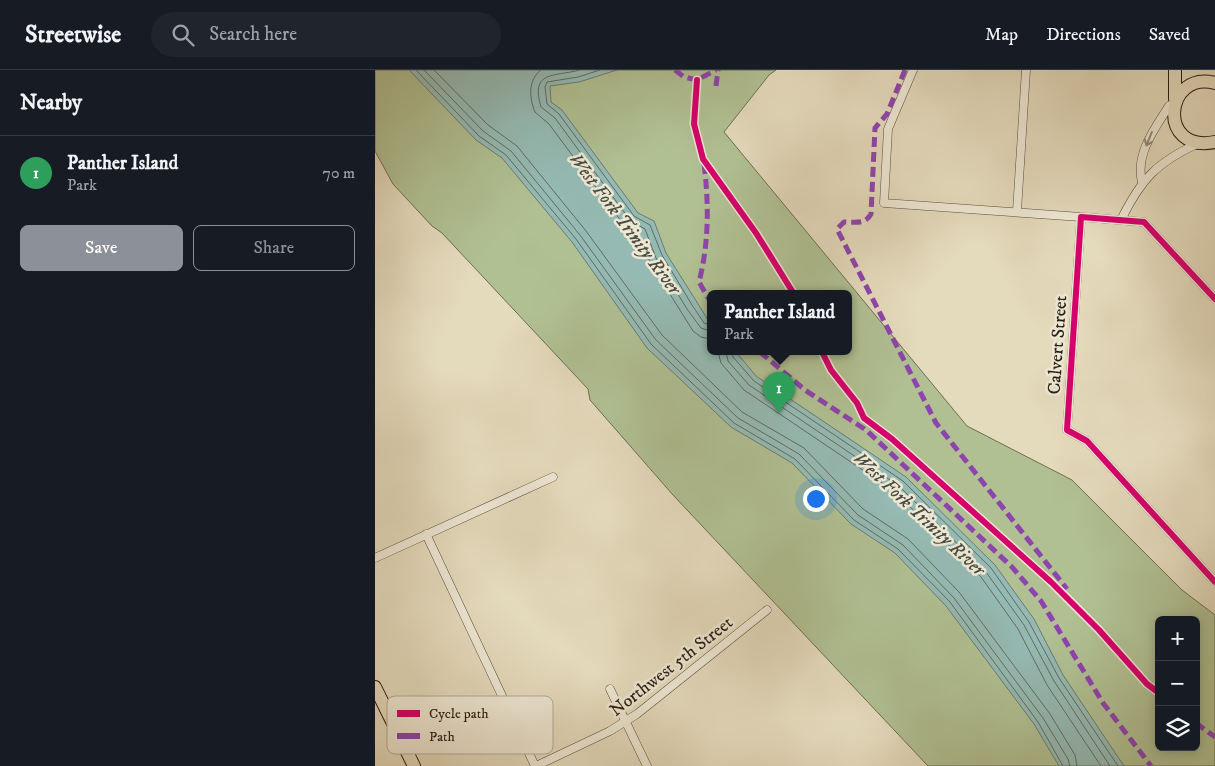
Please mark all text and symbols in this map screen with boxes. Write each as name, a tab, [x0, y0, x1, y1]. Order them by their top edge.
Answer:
search box	[151, 12, 501, 57]
text: Streetwise	[25, 20, 121, 50]
icon: search	[169, 21, 197, 49]
text: Search here	[209, 23, 297, 46]
text: Map	[985, 24, 1018, 46]
text: Directions	[1046, 24, 1121, 46]
text: Saved	[1149, 24, 1190, 46]
text: Nearby	[20, 90, 82, 116]
one-way arrow	[1144, 131, 1153, 146]
water label: West Fork Trinity River	[564, 148, 687, 301]
text: Panther Island	[67, 152, 178, 175]
text: 1	[33, 163, 39, 183]
text: 70 m	[323, 163, 355, 183]
text: Park	[67, 175, 97, 195]
button: Save	[20, 225, 183, 271]
button: Share	[193, 225, 355, 271]
popup	[707, 290, 852, 355]
street label: Calvert Street	[1044, 295, 1072, 395]
text: Panther Island	[724, 301, 835, 324]
text: Park	[724, 324, 754, 344]
pin: 1	[763, 372, 795, 413]
water label: West Fork Trinity River	[848, 447, 991, 583]
your location	[803, 486, 829, 512]
street label: Northwest 5th Street	[606, 612, 738, 722]
map controls	[1155, 616, 1200, 751]
button: +	[1155, 616, 1200, 661]
button: −	[1155, 661, 1200, 706]
legend	[387, 696, 553, 754]
text: Cycle path	[429, 705, 489, 723]
button: layers	[1155, 706, 1200, 751]
text: Path	[429, 728, 456, 746]

